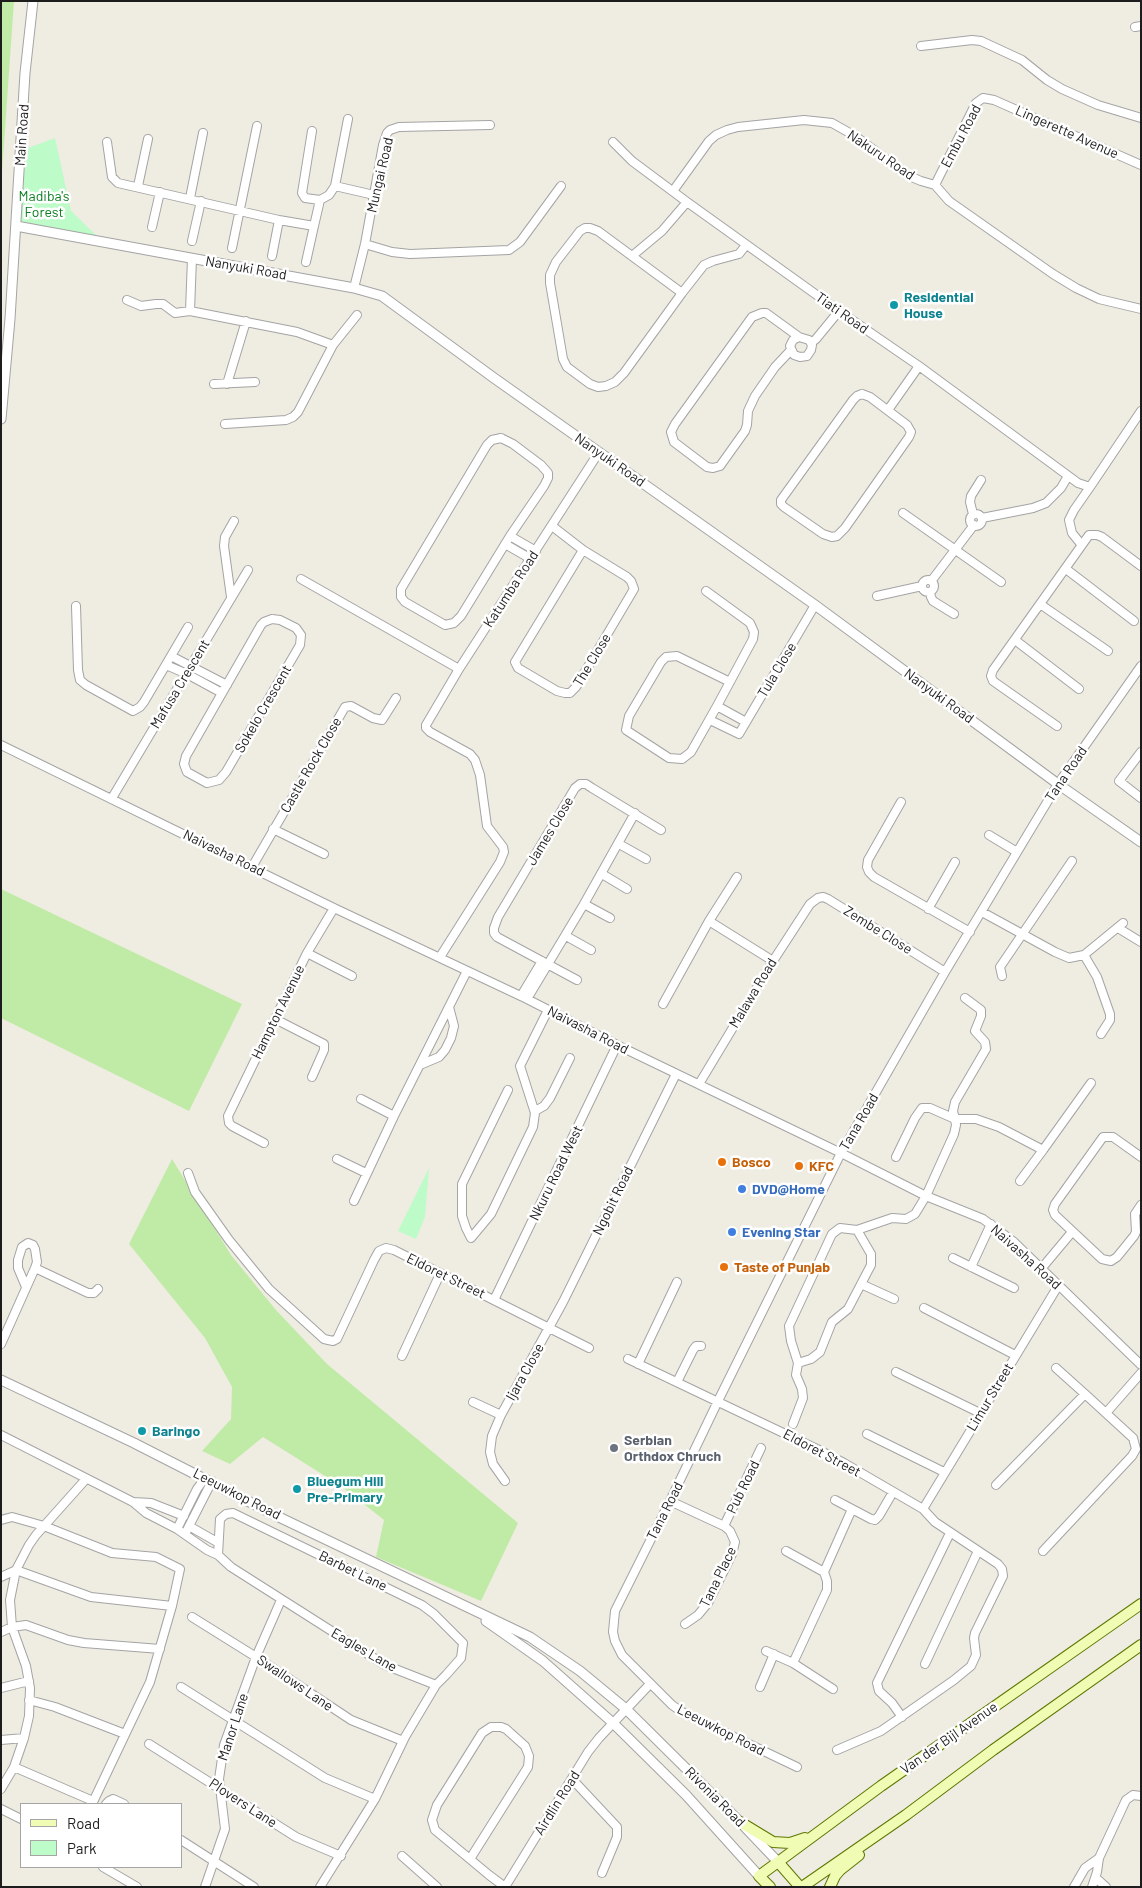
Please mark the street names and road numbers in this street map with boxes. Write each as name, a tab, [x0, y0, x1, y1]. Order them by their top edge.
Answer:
street label: Embu Road	[937, 102, 985, 170]
street label: Lingerette Avenue	[1013, 102, 1121, 162]
street label: Main Road	[11, 103, 33, 167]
street label: Nakuru Road	[844, 126, 918, 184]
street label: Mungai Road	[363, 136, 397, 214]
street label: Nanyuki Road	[204, 253, 288, 283]
street label: Tiati Road	[812, 289, 872, 337]
street label: Nanyuki Road	[571, 430, 649, 490]
street label: Katumba Road	[480, 547, 542, 631]
street label: The Close	[570, 630, 614, 690]
street label: Mafusa Crescent	[147, 636, 213, 732]
street label: Tula Close	[754, 639, 800, 701]
street label: Sokelo Crescent	[231, 662, 295, 756]
street label: Nanyuki Road	[901, 665, 977, 727]
street label: Castle Rock Close	[277, 714, 345, 816]
street label: Tana Road	[1041, 743, 1091, 805]
street label: James Close	[523, 794, 577, 868]
street label: Naivasha Road	[180, 826, 268, 880]
street label: Zembe Close	[840, 902, 916, 958]
street label: Malawa Road	[726, 955, 780, 1031]
street label: Hampton Avenue	[248, 962, 308, 1062]
street label: Naivasha Road	[545, 1002, 631, 1058]
street label: Tana Road	[836, 1090, 882, 1154]
street label: Nkuru Road West	[526, 1123, 586, 1223]
street label: Ngobit Road	[589, 1164, 637, 1238]
street label: Naivasha Road	[987, 1221, 1065, 1293]
street label: Eldoret Street	[404, 1250, 488, 1302]
street label: Ijara Close	[502, 1340, 548, 1404]
street label: Limur Street	[963, 1360, 1017, 1434]
street label: Eldoret Street	[780, 1426, 864, 1480]
street label: Pub Road	[723, 1458, 763, 1516]
street label: Leeuwkop Road	[190, 1465, 284, 1523]
street label: Tana Road	[643, 1479, 687, 1543]
street label: Tana Place	[696, 1544, 740, 1610]
street label: Barbet Lane	[316, 1547, 390, 1595]
street label: Eagles Lane	[328, 1624, 400, 1676]
street label: Swallows Lane	[254, 1651, 336, 1715]
street label: Manor Lane	[214, 1691, 252, 1763]
street label: Van der Bijl Avenue	[897, 1698, 1001, 1778]
street label: Leeuwkop Road	[674, 1701, 768, 1759]
street label: Rivonia Road	[681, 1763, 749, 1831]
street label: Airdlin Road	[531, 1768, 583, 1838]
street label: Plovers Lane	[206, 1775, 280, 1831]

